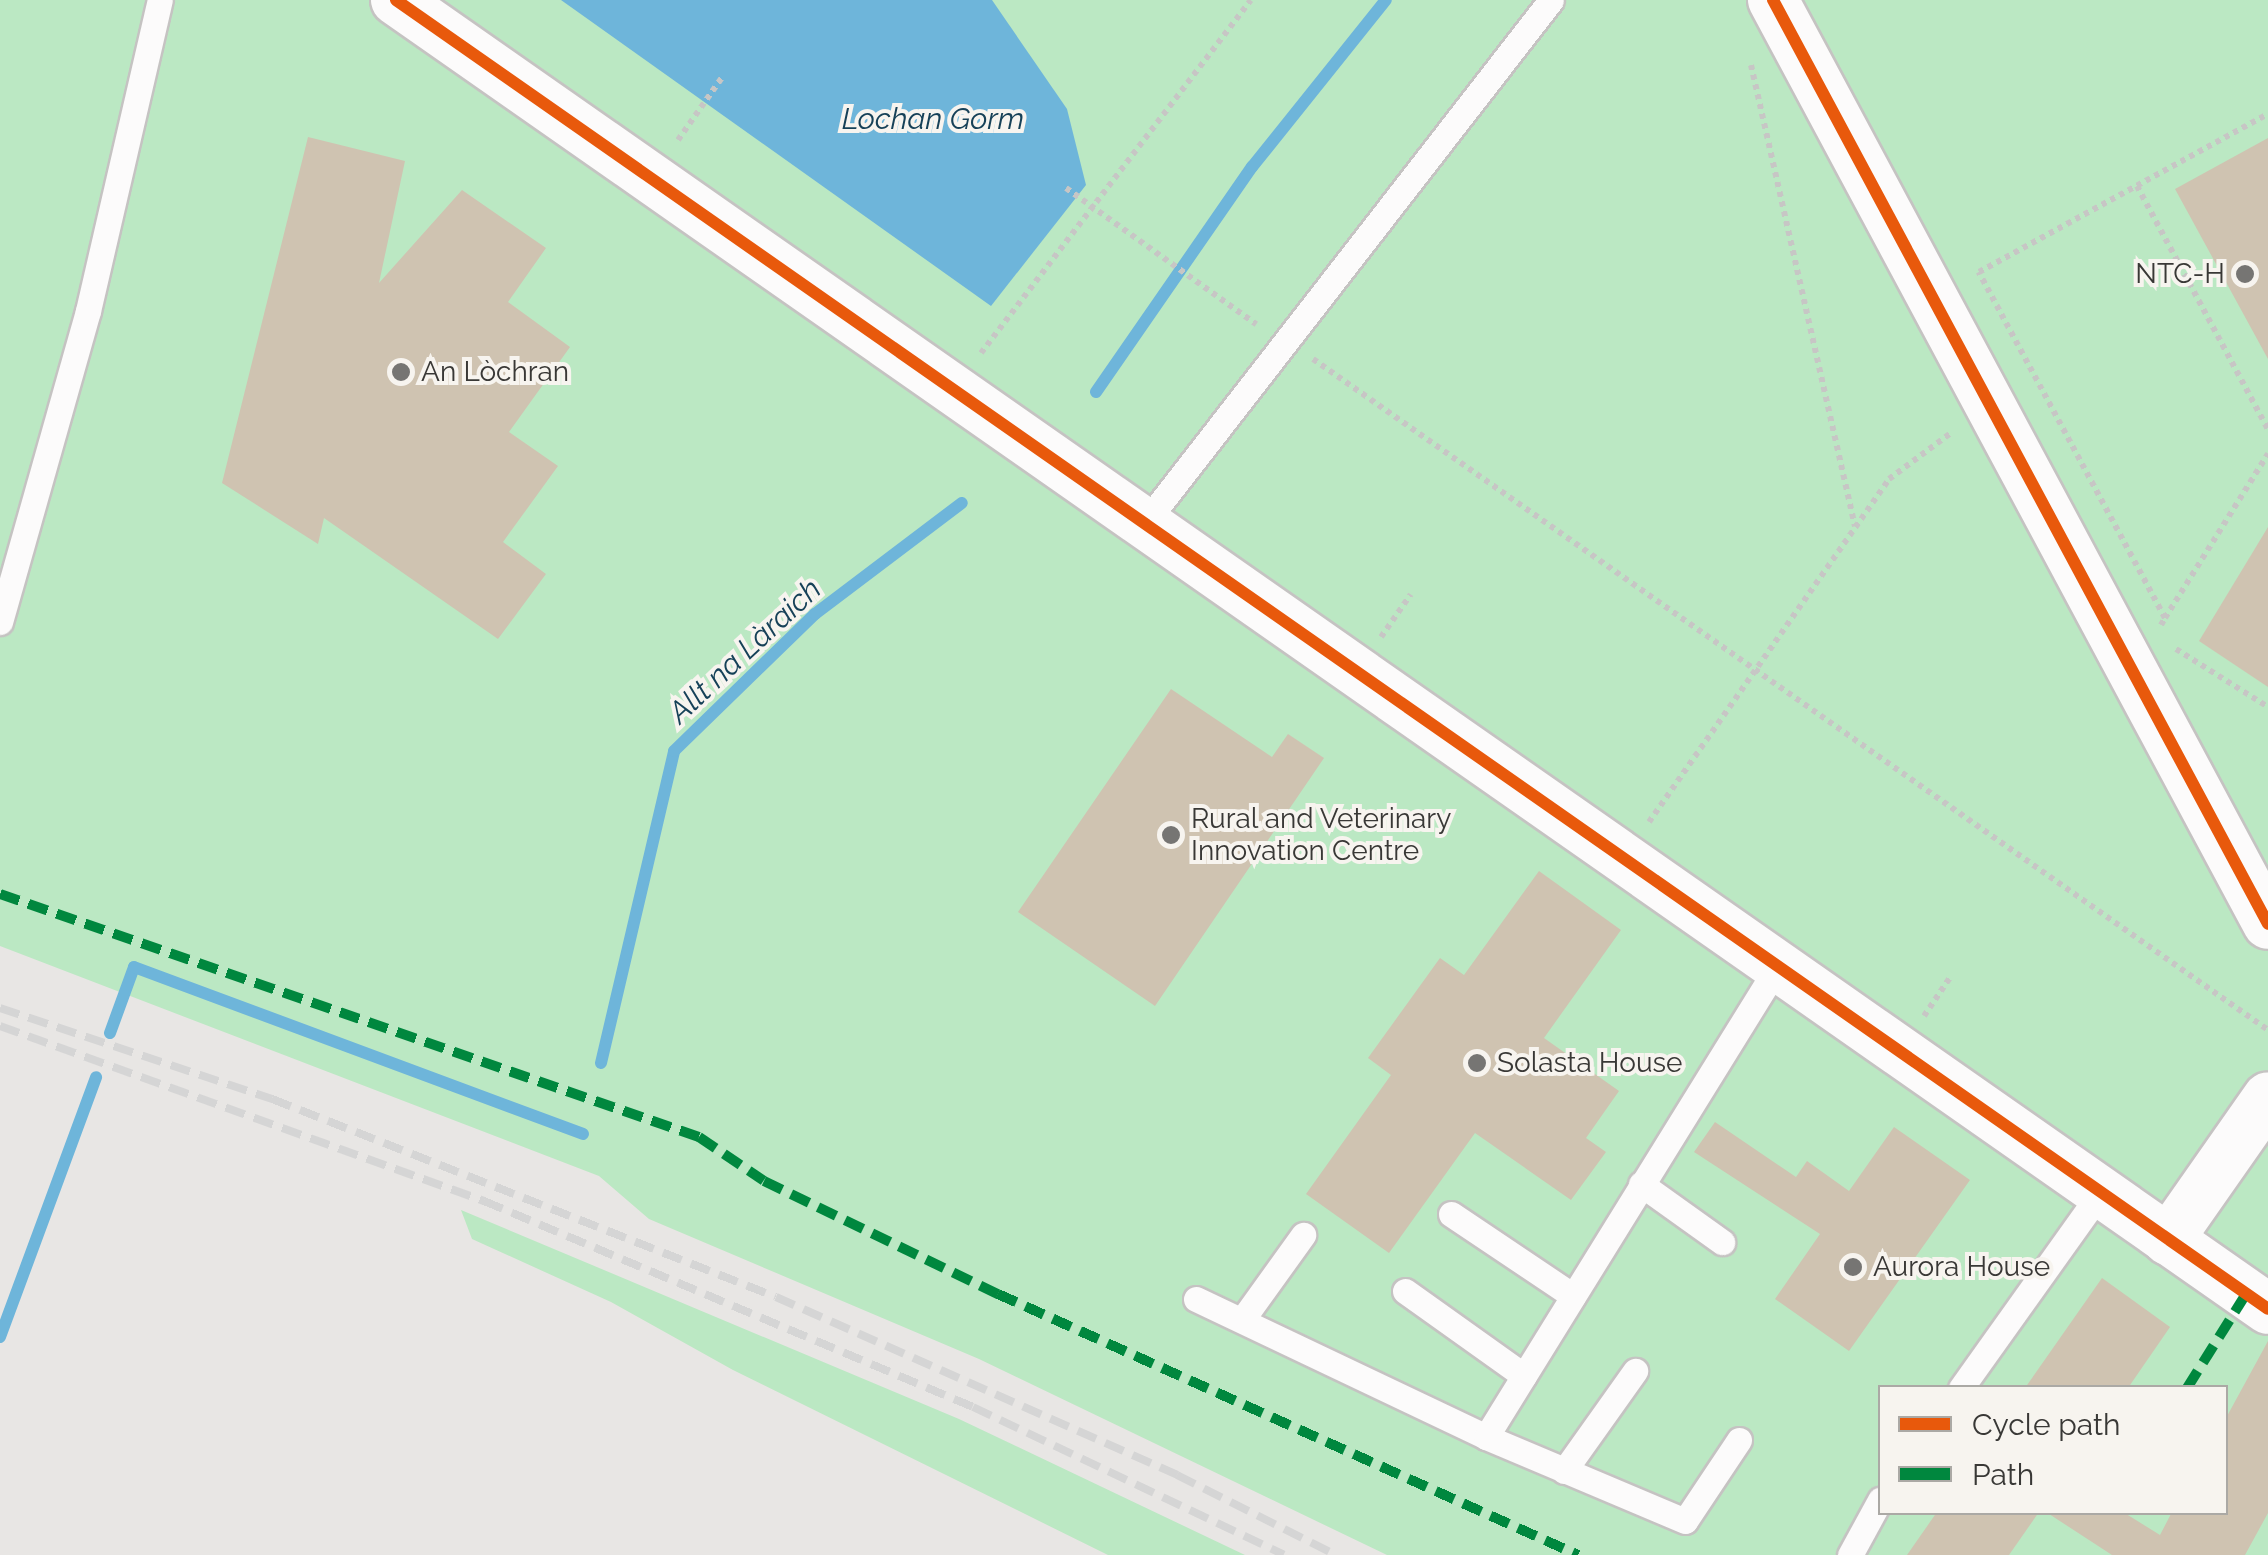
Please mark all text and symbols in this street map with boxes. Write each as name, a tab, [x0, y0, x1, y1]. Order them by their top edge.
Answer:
water label: Lochan Gorm	[842, 101, 1024, 137]
place label: NTC-H	[2135, 257, 2225, 291]
marker: NTC-H	[2234, 263, 2256, 285]
place label: An Lòchran	[421, 355, 569, 389]
marker: An Lòchran	[390, 361, 412, 383]
water label: Allt na Làraich	[661, 571, 829, 731]
place label: Rural and Veterinary Innovation Centre	[1191, 802, 1453, 868]
marker: Rural and Veterinary Innovation Centre	[1160, 824, 1182, 846]
place label: Solasta House	[1497, 1046, 1683, 1080]
marker: Solasta House	[1466, 1052, 1488, 1074]
place label: Aurora House	[1873, 1250, 2050, 1284]
marker: Aurora House	[1842, 1256, 1864, 1278]
legend	[1878, 1385, 2228, 1515]
text: Cycle path	[1972, 1407, 2120, 1442]
text: Path	[1972, 1457, 2034, 1492]

